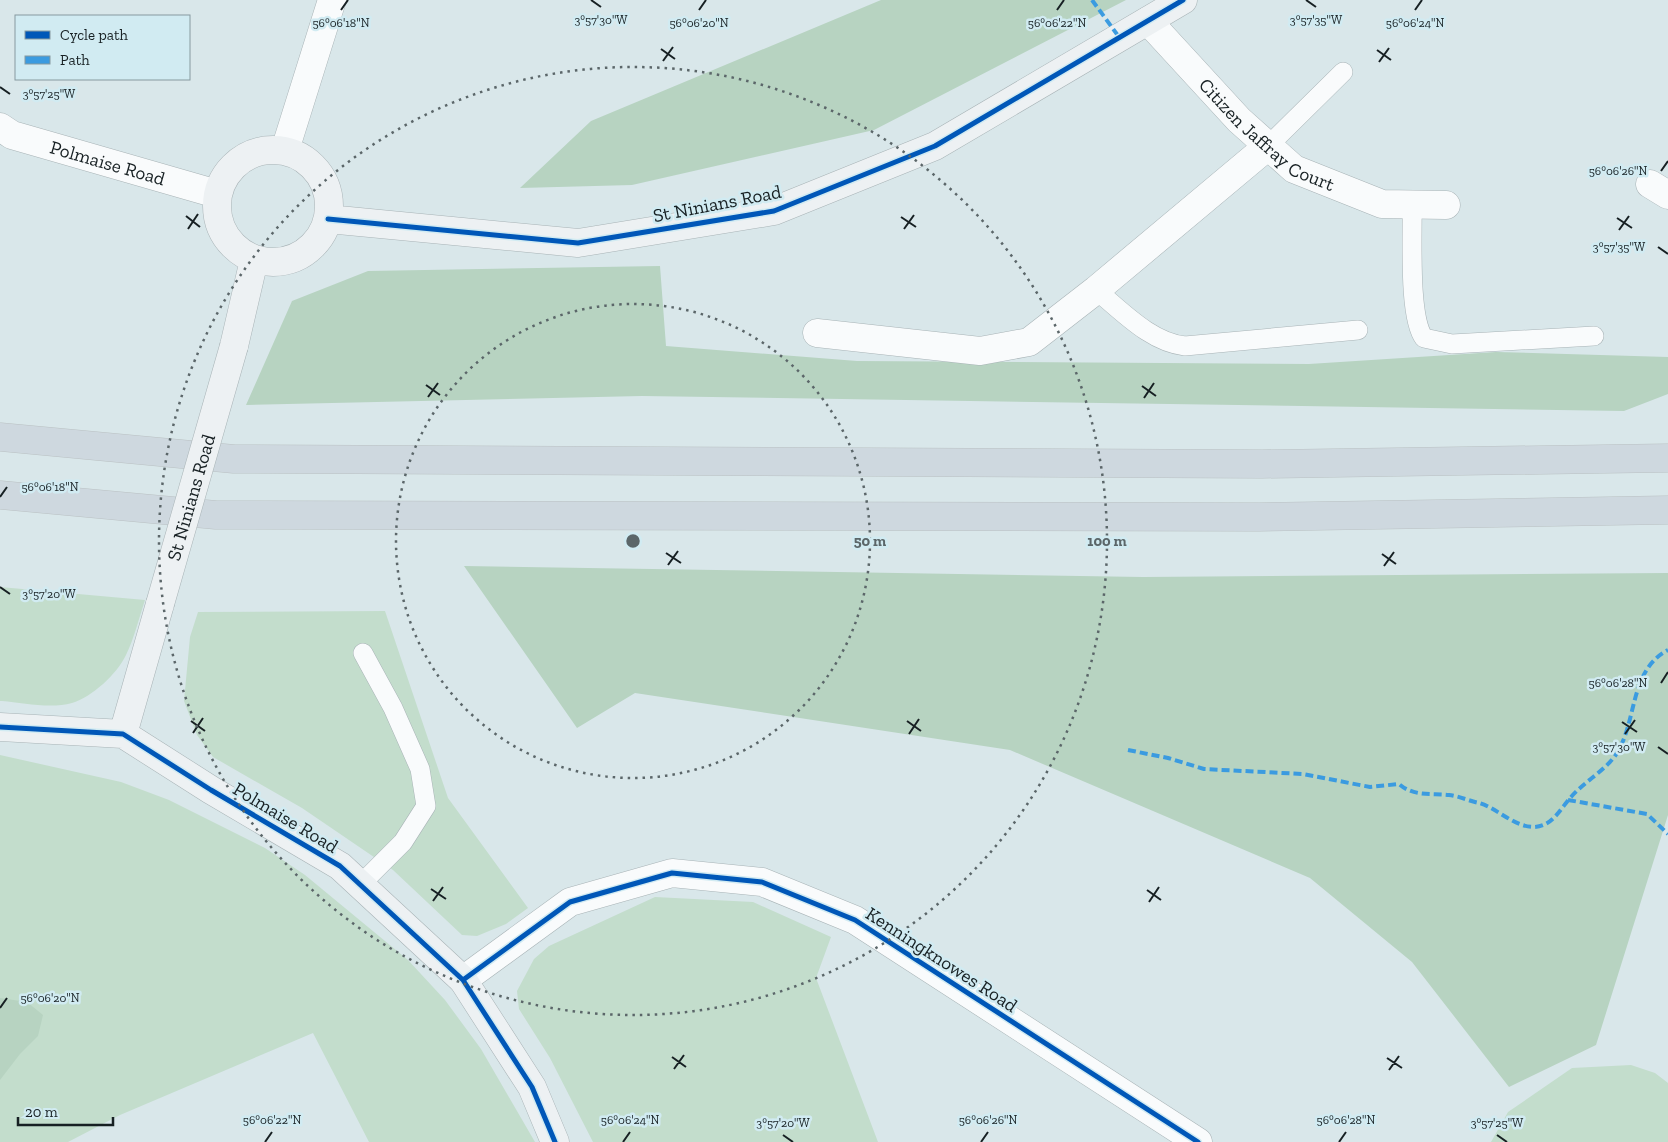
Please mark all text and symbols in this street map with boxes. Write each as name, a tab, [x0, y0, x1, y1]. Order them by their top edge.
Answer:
text: 3°57'30"W	[574, 13, 628, 27]
text: 3°57'35"W	[1290, 13, 1343, 27]
legend	[15, 15, 190, 80]
text: 56°06'18"N	[312, 16, 370, 30]
text: 56°06'20"N	[669, 16, 729, 30]
text: 56°06'22"N	[1028, 16, 1086, 30]
text: 56°06'24"N	[1386, 16, 1444, 30]
text: Cycle path	[60, 26, 129, 44]
text: Path	[60, 51, 90, 69]
street label: Citizen Jaffray Court	[1194, 73, 1338, 196]
text: 3°57'25"W	[23, 87, 76, 101]
street label: Polmaise Road	[47, 136, 168, 191]
text: 56°06'26"N	[1589, 164, 1647, 178]
street label: St Ninians Road	[651, 180, 784, 227]
text: 3°57'35"W	[1593, 240, 1646, 254]
street label: St Ninians Road	[162, 431, 220, 563]
text: 56°06'18"N	[21, 480, 79, 494]
centre of rings	[624, 532, 642, 550]
text: 50 m	[854, 532, 886, 550]
text: 100 m	[1087, 532, 1127, 550]
text: 3°57'20"W	[22, 587, 77, 601]
text: 56°06'28"N	[1589, 676, 1648, 690]
text: 3°57'30"W	[1592, 740, 1646, 754]
street label: Polmaise Road	[229, 777, 343, 858]
street label: Kenningknowes Road	[862, 902, 1022, 1017]
text: 56°06'20"N	[20, 991, 80, 1005]
scale bar	[18, 1094, 112, 1126]
text: 20 m	[25, 1103, 58, 1121]
text: 56°06'22"N	[243, 1113, 301, 1127]
text: 56°06'24"N	[601, 1113, 659, 1127]
text: 56°06'26"N	[959, 1113, 1017, 1127]
text: 56°06'28"N	[1317, 1113, 1376, 1127]
text: 3°57'20"W	[756, 1116, 811, 1130]
text: 3°57'25"W	[1471, 1116, 1524, 1130]

